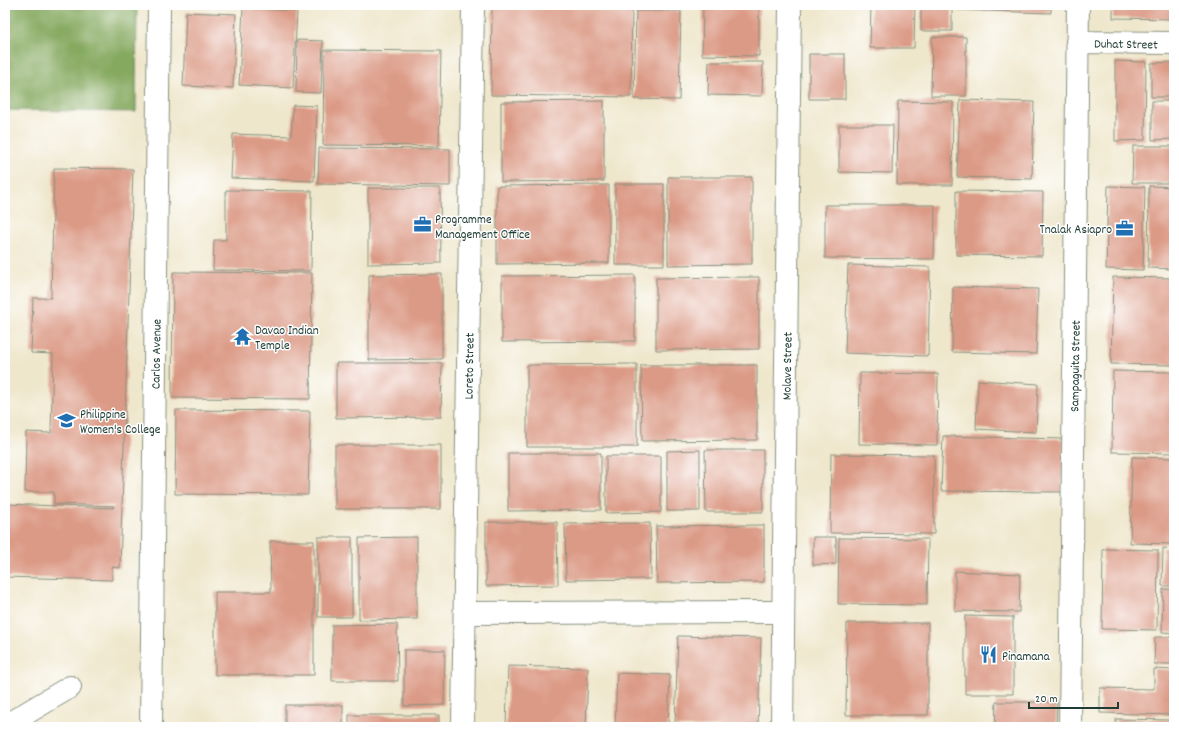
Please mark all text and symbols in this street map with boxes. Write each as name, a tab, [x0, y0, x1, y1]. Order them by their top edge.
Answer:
street label: Duhat Street	[1094, 35, 1158, 56]
place label: Programme Management Office	[435, 211, 530, 245]
office icon: Programme Management Office	[412, 215, 432, 235]
office icon: Tnalak Asiapro	[1115, 218, 1135, 238]
place label: Tnalak Asiapro	[1040, 221, 1112, 240]
street label: Carlos Avenue	[147, 318, 168, 389]
street label: Sampaguita Street	[1066, 320, 1087, 412]
place label: Davao Indian Temple	[255, 322, 319, 356]
temple icon: Davao Indian Temple	[232, 326, 252, 346]
street label: Loreto Street	[460, 332, 481, 400]
street label: Molave Street	[778, 332, 799, 400]
place label: Philippine Women's College	[80, 406, 161, 440]
school or university icon: Philippine Women's College	[57, 410, 77, 430]
restaurant icon: Pinamana	[979, 645, 999, 665]
place label: Pinamana	[1002, 648, 1050, 667]
scale bar	[1029, 684, 1118, 710]
text: 20 m	[1035, 691, 1058, 708]

